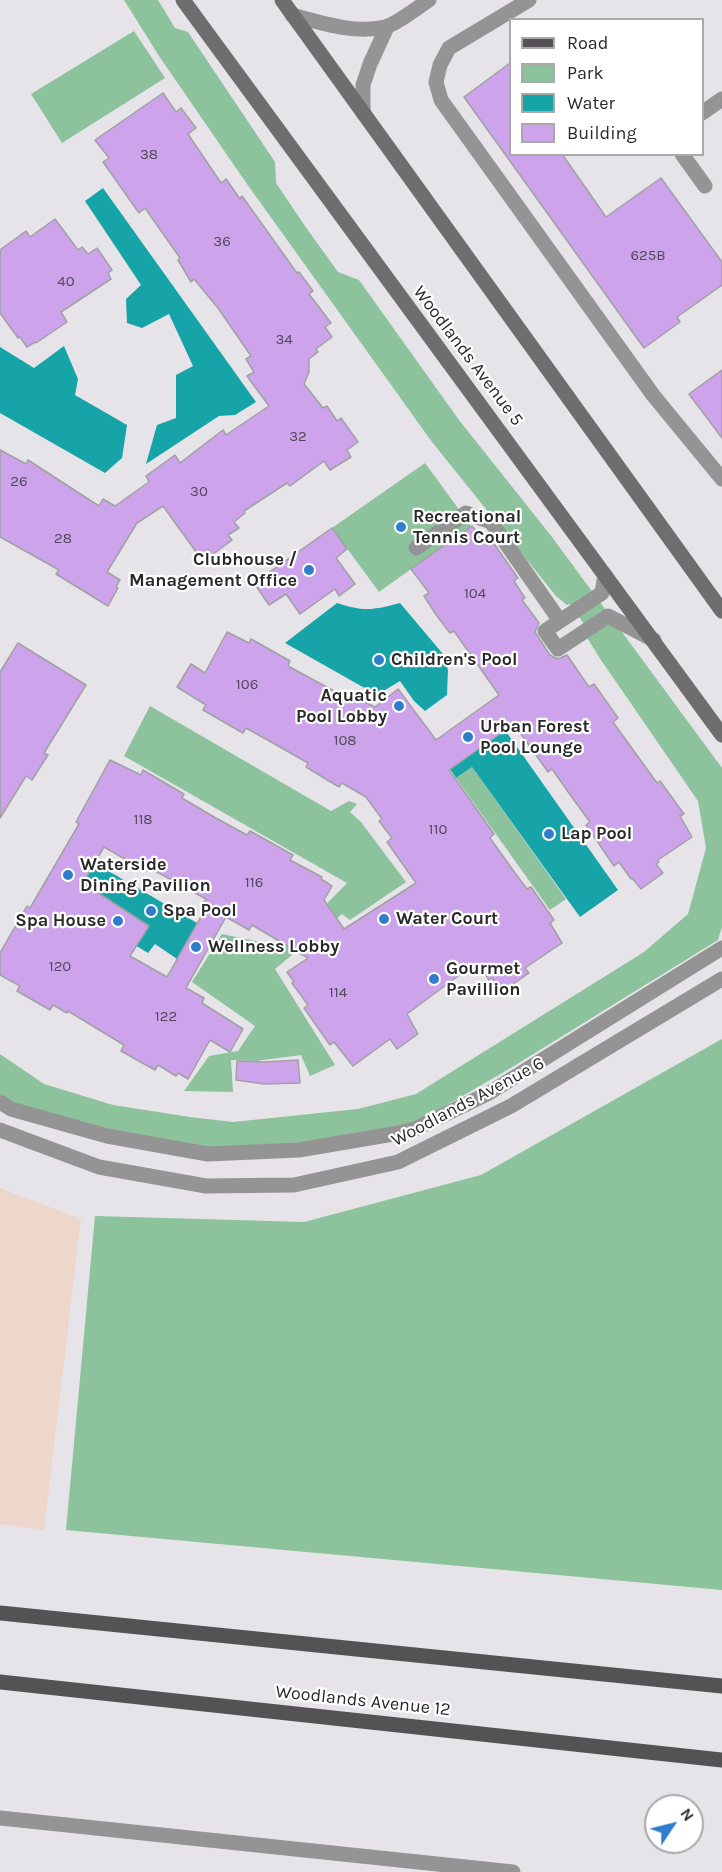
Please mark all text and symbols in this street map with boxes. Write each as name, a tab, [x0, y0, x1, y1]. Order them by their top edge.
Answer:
legend	[509, 18, 704, 156]
text: Road	[567, 32, 608, 54]
text: Park	[567, 62, 604, 84]
text: Water	[567, 92, 615, 114]
text: Building	[567, 122, 637, 144]
house number: 38	[140, 146, 158, 164]
house number: 36	[213, 233, 231, 251]
house number: 625B	[630, 247, 666, 265]
house number: 40	[57, 273, 75, 291]
street label: Woodlands Avenue 5	[408, 282, 528, 430]
house number: 34	[275, 331, 293, 349]
house number: 32	[289, 428, 307, 446]
house number: 26	[10, 473, 28, 491]
house number: 30	[190, 483, 208, 501]
place label: Recreational Tennis Court	[413, 506, 521, 548]
marker: Recreational Tennis Court	[394, 520, 408, 534]
house number: 28	[54, 530, 72, 548]
place label: Clubhouse / Management Office	[129, 549, 297, 592]
marker: Clubhouse / Management Office	[302, 563, 316, 577]
house number: 104	[464, 585, 486, 603]
place label: Children's Pool	[391, 649, 517, 671]
marker: Children's Pool	[372, 653, 386, 667]
house number: 106	[236, 676, 258, 694]
place label: Aquatic Pool Lobby	[296, 685, 387, 728]
marker: Aquatic Pool Lobby	[392, 699, 406, 713]
place label: Urban Forest Pool Lounge	[480, 716, 589, 758]
marker: Urban Forest Pool Lounge	[461, 730, 475, 744]
house number: 108	[333, 732, 357, 750]
house number: 118	[133, 811, 153, 829]
house number: 110	[429, 821, 447, 839]
place label: Lap Pool	[561, 823, 632, 845]
marker: Lap Pool	[542, 827, 556, 841]
place label: Waterside Dining Pavilion	[80, 854, 211, 896]
marker: Waterside Dining Pavilion	[61, 868, 75, 882]
house number: 116	[245, 874, 263, 892]
place label: Spa Pool	[163, 900, 237, 922]
marker: Spa Pool	[144, 904, 158, 918]
place label: Water Court	[396, 908, 498, 930]
place label: Spa House	[15, 910, 106, 932]
marker: Water Court	[377, 912, 391, 926]
marker: Spa House	[111, 914, 125, 928]
place label: Wellness Lobby	[208, 936, 339, 958]
marker: Wellness Lobby	[189, 940, 203, 954]
house number: 120	[49, 958, 71, 976]
place label: Gourmet Pavillion	[446, 958, 520, 1000]
marker: Gourmet Pavillion	[427, 972, 441, 986]
house number: 114	[329, 984, 347, 1002]
house number: 122	[155, 1008, 177, 1026]
street label: Woodlands Avenue 6	[388, 1053, 548, 1151]
street label: Woodlands Avenue 12	[274, 1681, 452, 1721]
north arrow	[644, 1794, 704, 1854]
text: N	[676, 1804, 699, 1825]

